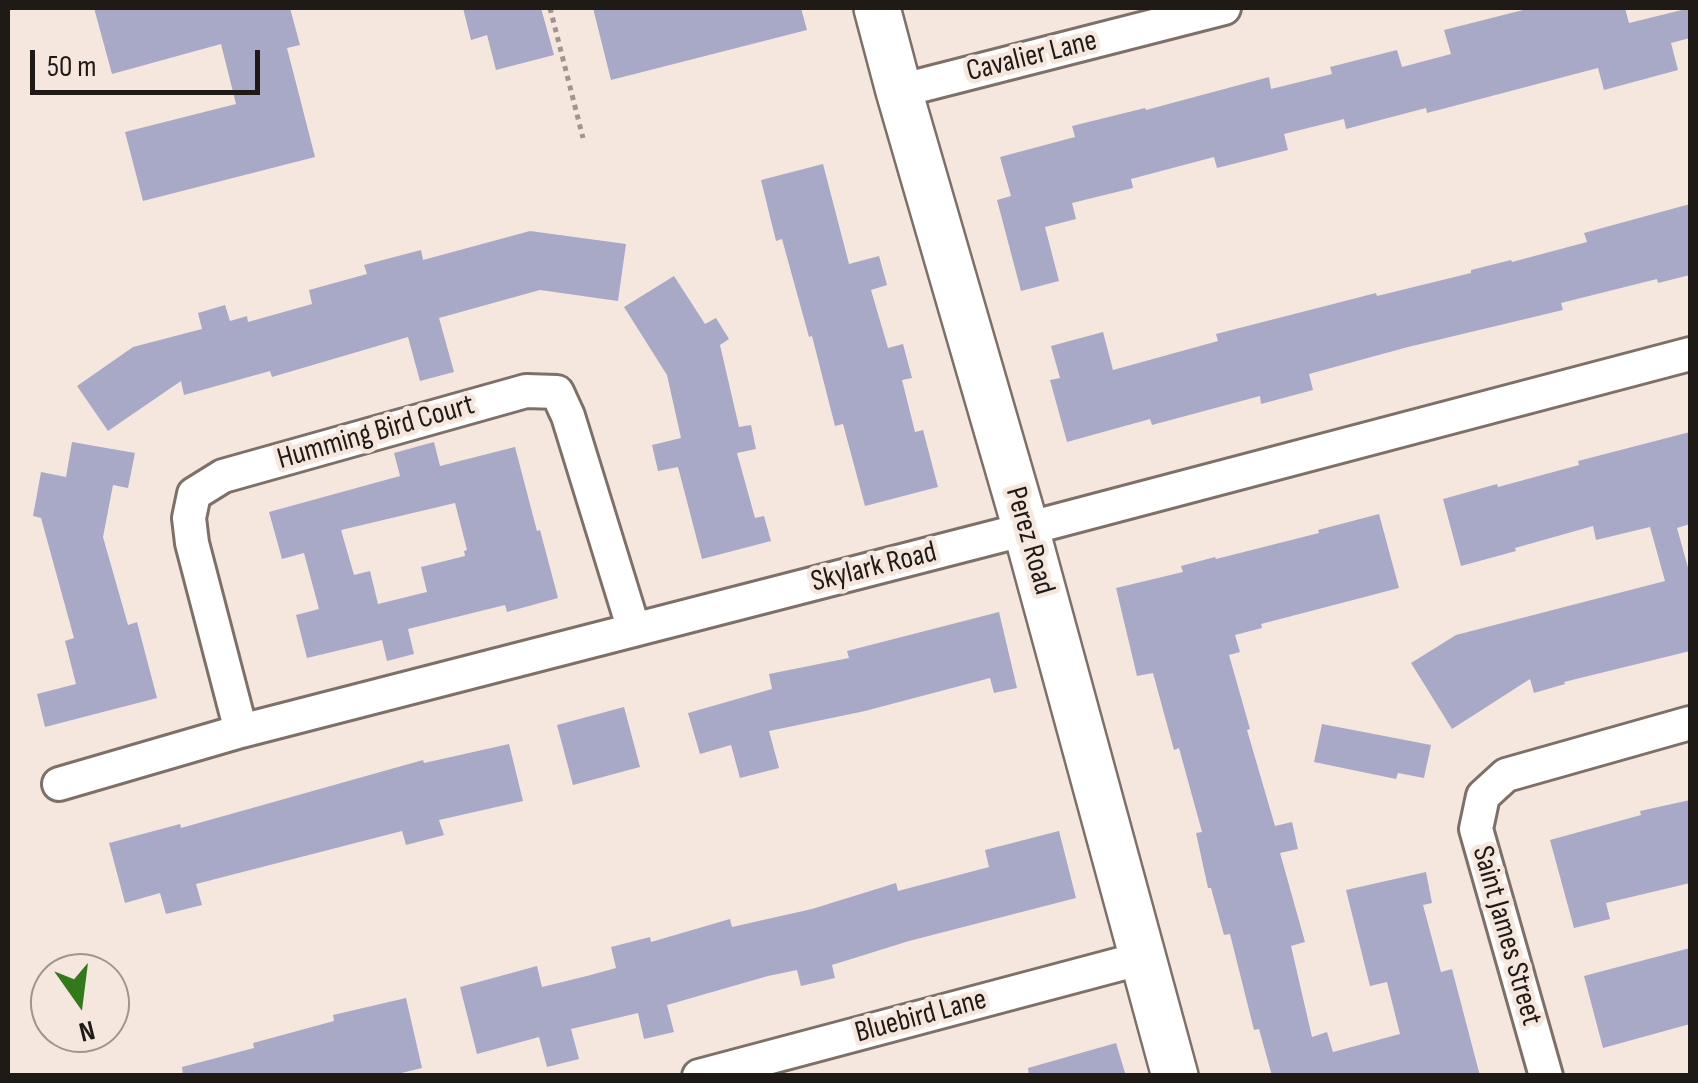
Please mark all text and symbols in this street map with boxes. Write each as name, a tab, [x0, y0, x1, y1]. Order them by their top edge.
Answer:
street label: Cavalier Lane	[963, 23, 1101, 91]
scale bar	[35, 30, 265, 92]
text: 50 m	[47, 49, 96, 85]
street label: Humming Bird Court	[273, 388, 479, 478]
street label: Perez Road	[996, 483, 1062, 599]
street label: Skylark Road	[808, 535, 940, 601]
street label: Saint James Street	[1463, 842, 1549, 1030]
north arrow	[30, 953, 130, 1053]
street label: Bluebird Lane	[851, 982, 991, 1052]
text: N	[76, 1013, 98, 1048]

